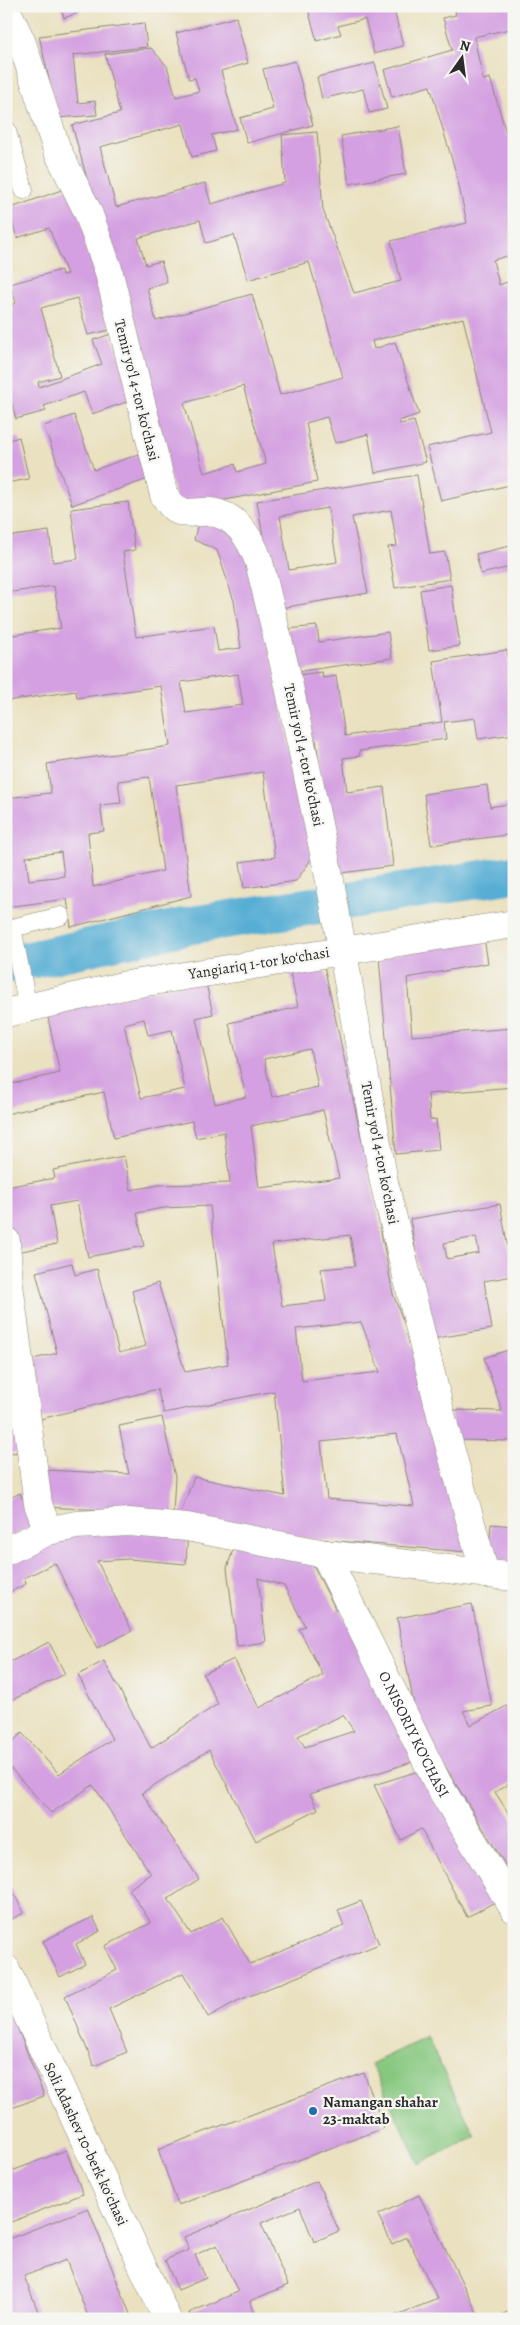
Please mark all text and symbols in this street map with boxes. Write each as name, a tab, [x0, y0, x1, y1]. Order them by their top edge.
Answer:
north arrow	[438, 32, 488, 82]
text: N	[458, 35, 472, 56]
street label: Temir yoʻl 4-tor koʻchasi	[110, 317, 164, 463]
street label: Temir yoʻl 4-tor koʻchasi	[279, 682, 329, 828]
street label: Yangiariq 1-tor koʻchasi	[186, 942, 331, 984]
street label: Temir yoʻl 4-tor koʻchasi	[356, 1080, 404, 1226]
street label: O.NISORIY KO'CHASI	[374, 1668, 454, 1801]
street label: Soli Adashev 10-berk koʻchasi	[39, 2059, 133, 2229]
place label: Namangan shahar 23-maktab	[323, 2092, 438, 2129]
marker: Namangan shahar 23-maktab	[307, 2105, 319, 2117]

